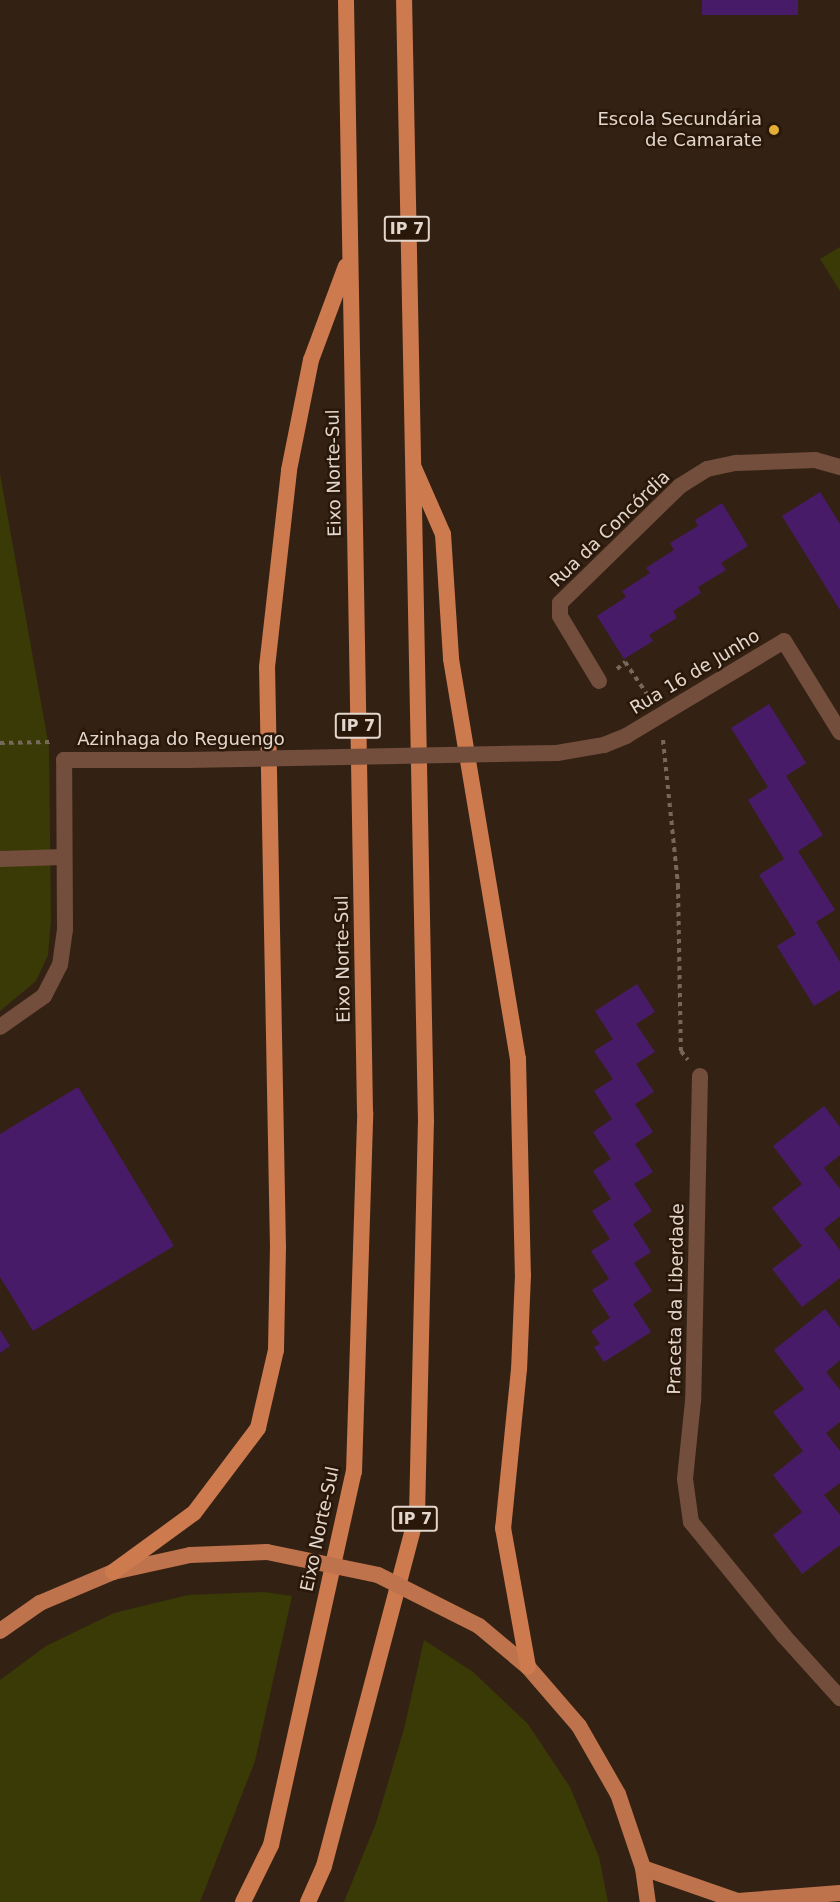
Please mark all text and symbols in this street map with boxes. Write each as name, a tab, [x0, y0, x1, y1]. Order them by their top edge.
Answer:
place label: Escola Secundária de Camarate	[597, 109, 762, 152]
marker: Escola Secundária de Camarate	[767, 123, 781, 137]
road number: IP 7	[383, 216, 431, 242]
street label: Eixo Norte-Sul	[322, 409, 346, 537]
street label: Rua da Concórdia	[545, 466, 675, 592]
street label: Rua 16 de Junho	[626, 625, 764, 719]
road number: IP 7	[334, 713, 382, 739]
street label: Azinhaga do Reguengo	[77, 728, 285, 750]
street label: Eixo Norte-Sul	[331, 895, 355, 1023]
street label: Praceta da Liberdade	[664, 1203, 688, 1395]
street label: Eixo Norte-Sul	[296, 1464, 344, 1594]
road number: IP 7	[391, 1506, 439, 1532]

